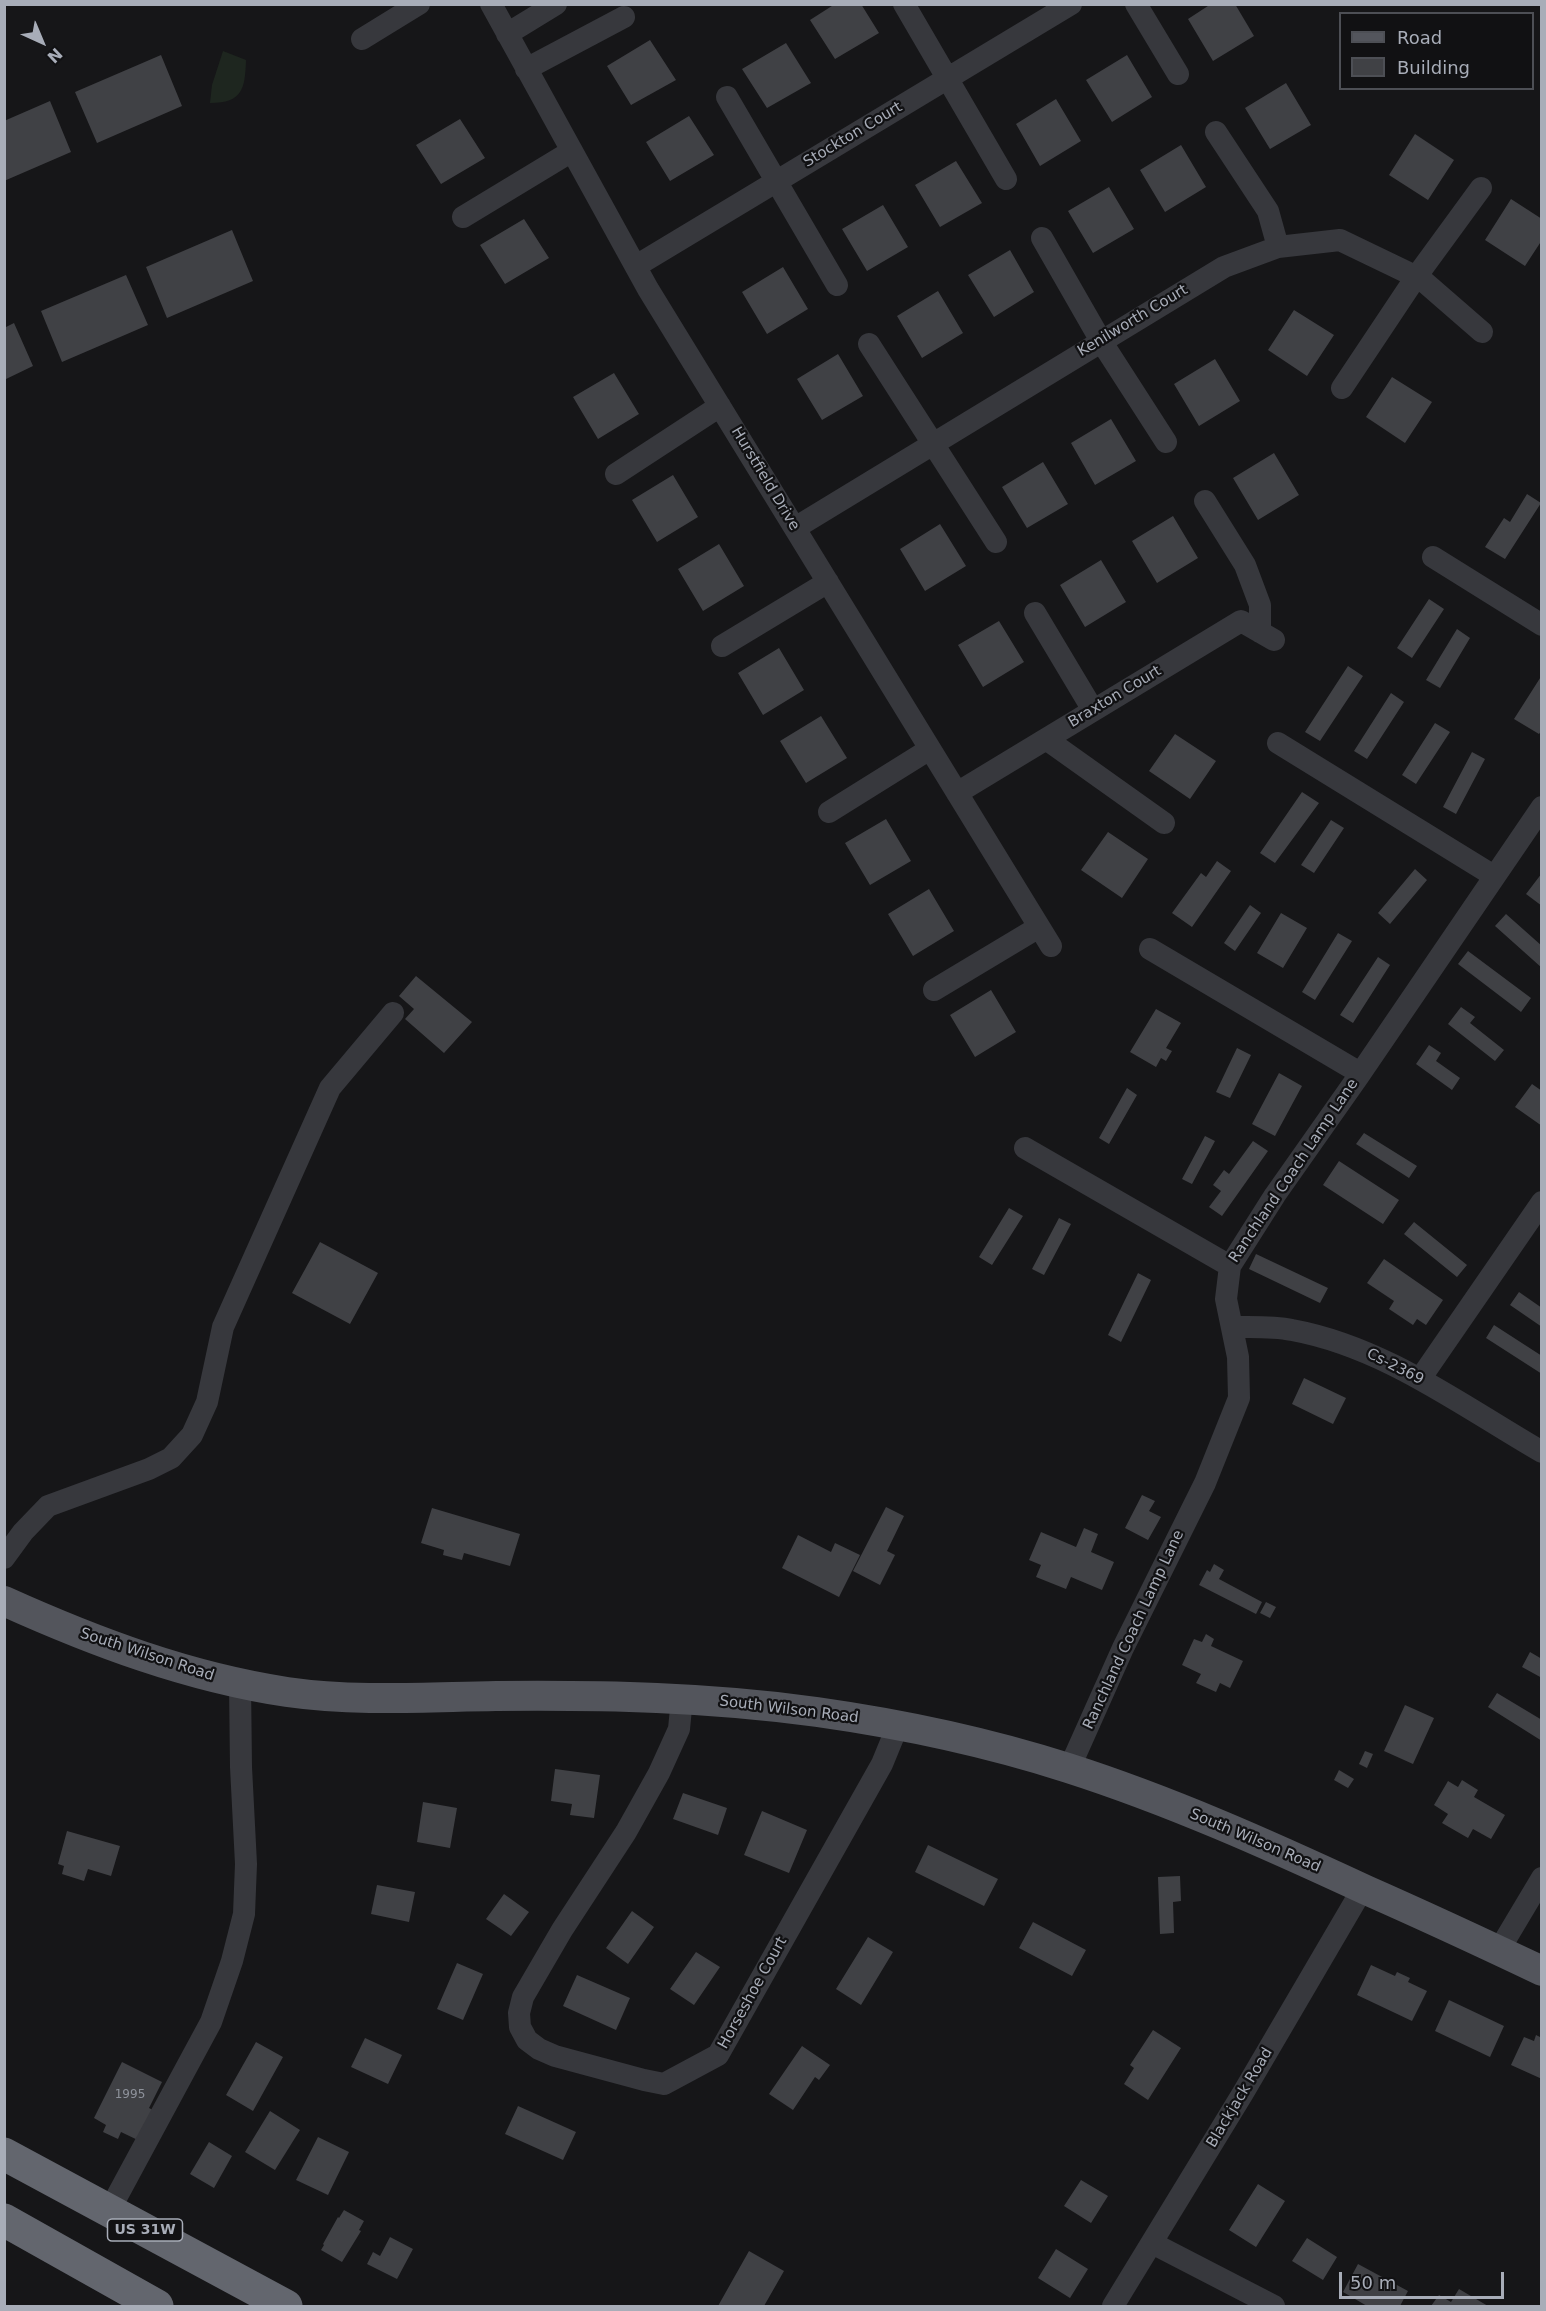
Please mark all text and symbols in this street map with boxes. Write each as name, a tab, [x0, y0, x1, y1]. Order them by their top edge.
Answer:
north arrow	[12, 12, 72, 72]
legend	[1339, 12, 1534, 90]
text: Road	[1397, 27, 1442, 48]
text: N	[43, 44, 66, 67]
text: Building	[1397, 57, 1470, 78]
street label: Stockton Court	[800, 98, 906, 172]
street label: Kenilworth Court	[1075, 281, 1191, 361]
street label: Hurstfield Drive	[727, 424, 803, 534]
street label: Braxton Court	[1065, 662, 1165, 732]
street label: Ranchland Coach Lamp Lane	[1226, 1076, 1362, 1266]
street label: Cs-2369	[1363, 1345, 1427, 1389]
street label: Ranchland Coach Lamp Lane	[1080, 1527, 1188, 1733]
street label: South Wilson Road	[78, 1625, 216, 1685]
street label: South Wilson Road	[718, 1693, 860, 1727]
street label: South Wilson Road	[1187, 1805, 1323, 1877]
street label: Horseshoe Court	[715, 1934, 791, 2052]
street label: Blackjack Road	[1203, 2045, 1277, 2151]
house number: 1995	[115, 2088, 145, 2102]
road number: US 31W	[108, 2219, 182, 2241]
scale bar	[1342, 2260, 1507, 2298]
text: 50 m	[1350, 2272, 1396, 2293]

